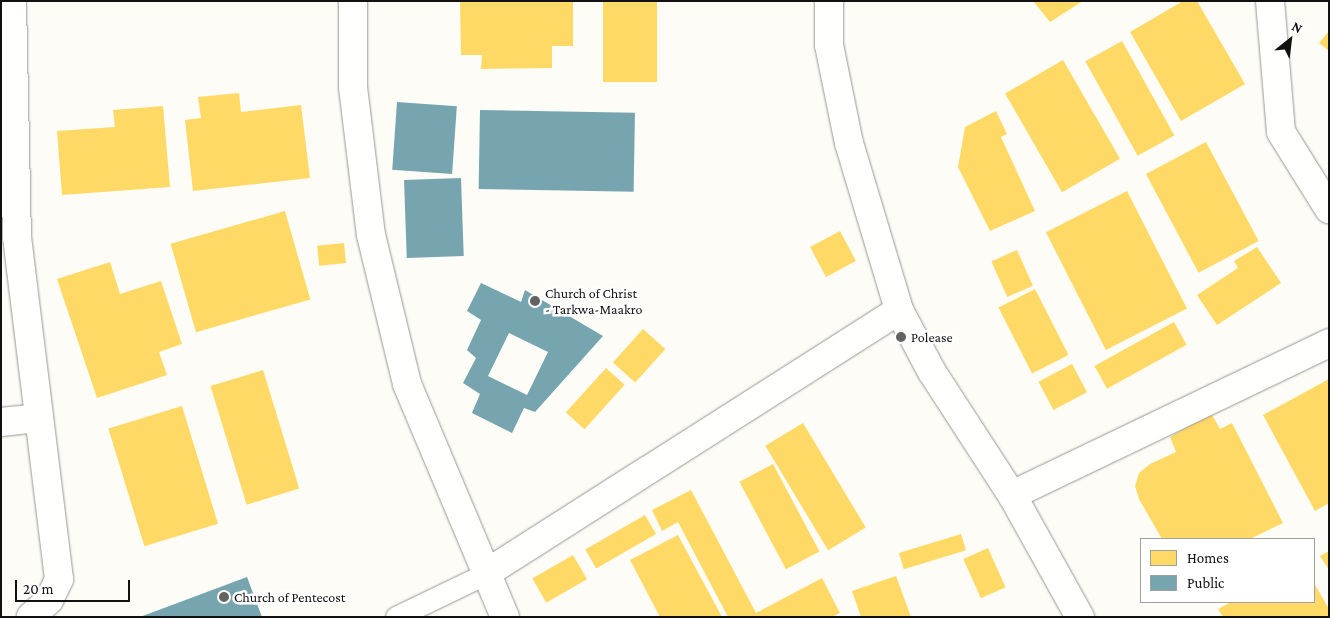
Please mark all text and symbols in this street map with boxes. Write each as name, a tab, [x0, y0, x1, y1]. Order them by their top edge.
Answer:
north arrow	[1265, 15, 1315, 65]
text: N	[1289, 18, 1305, 36]
place label: Church of Christ - Tarkwa-Maakro	[545, 285, 642, 318]
marker: Church of Christ - Tarkwa-Maakro	[529, 295, 541, 307]
place label: Polease	[911, 329, 953, 345]
marker: Polease	[895, 331, 907, 343]
legend	[1140, 538, 1315, 603]
text: Homes	[1187, 550, 1229, 566]
scale bar	[18, 570, 132, 602]
text: Public	[1187, 575, 1224, 591]
text: 20 m	[23, 581, 54, 597]
place label: Church of Pentecost	[234, 589, 345, 605]
marker: Church of Pentecost	[218, 591, 230, 603]

